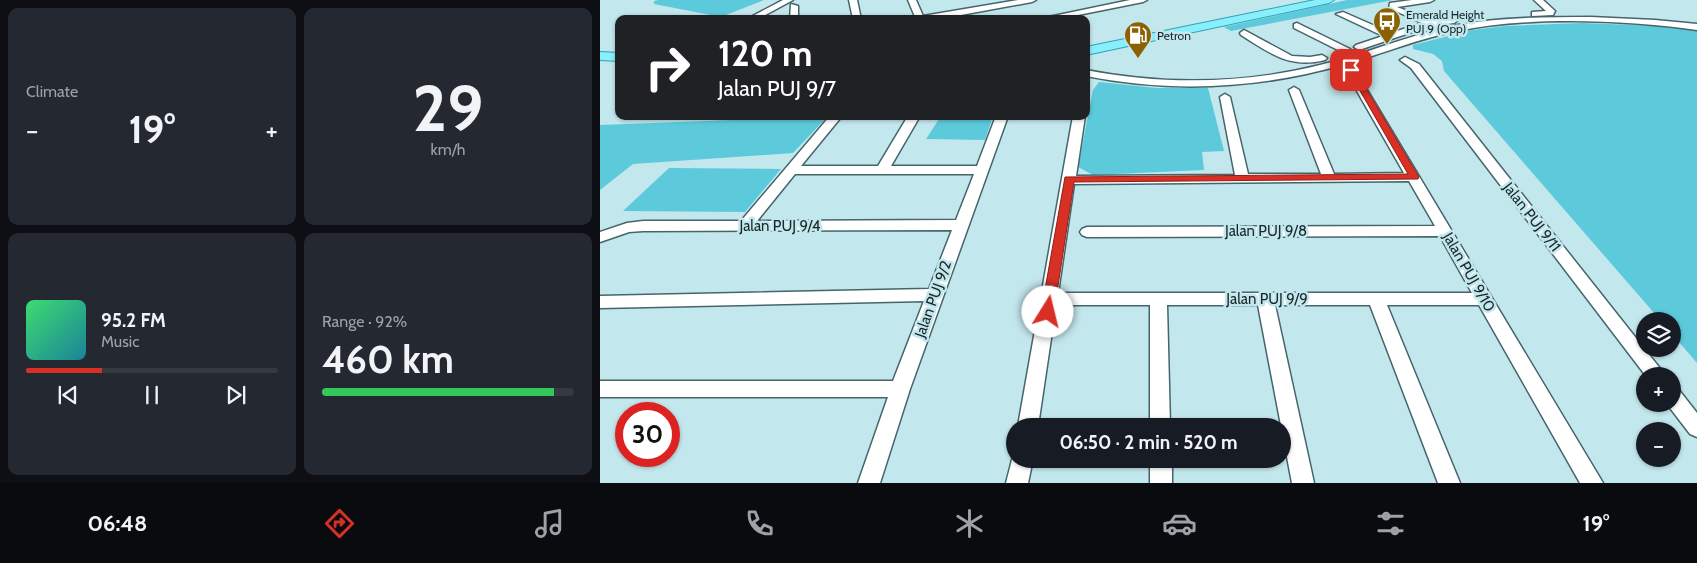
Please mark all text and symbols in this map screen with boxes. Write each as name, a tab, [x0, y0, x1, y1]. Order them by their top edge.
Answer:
bus stop icon: Emerald Height PUJ 9 (Opp)	[1372, 6, 1402, 45]
place label: Emerald Height PUJ 9 (Opp)	[1406, 7, 1484, 36]
fuel station icon: Petron	[1123, 20, 1153, 59]
place label: Petron	[1157, 28, 1191, 43]
text: 120 m	[718, 32, 812, 75]
icon: right	[635, 35, 700, 100]
pin	[1330, 49, 1372, 91]
icon: arrive	[1337, 56, 1365, 84]
text: 29	[413, 68, 483, 147]
text: Jalan PUJ 9/7	[718, 75, 836, 102]
text: Climate	[26, 82, 78, 101]
text: 19°	[129, 106, 175, 153]
text: −	[26, 113, 38, 147]
text: +	[266, 113, 278, 147]
text: km/h	[430, 140, 466, 159]
street label: Jalan PUJ 9/11	[1499, 178, 1565, 255]
street label: Jalan PUJ 9/4	[739, 217, 821, 235]
street label: Jalan PUJ 9/8	[1224, 222, 1307, 240]
street label: Jalan PUJ 9/10	[1439, 228, 1499, 315]
street label: Jalan PUJ 9/2	[910, 258, 955, 341]
position arrow	[1021, 285, 1073, 337]
street label: Jalan PUJ 9/9	[1225, 290, 1308, 308]
text: 95.2 FM	[101, 309, 166, 332]
text: Range · 92%	[322, 312, 407, 331]
map controls	[1636, 312, 1681, 467]
button: layers	[1636, 312, 1681, 357]
text: Music	[101, 332, 139, 351]
text: 460 km	[322, 336, 454, 383]
button: +	[1636, 367, 1681, 412]
icon: previous	[54, 381, 82, 409]
icon: pause	[138, 381, 166, 409]
icon: next	[222, 381, 250, 409]
speed limit sign: 30	[615, 402, 680, 467]
button: −	[1636, 422, 1681, 467]
text: 06:50 · 2 min · 520 m	[1059, 431, 1238, 454]
icon: directions	[322, 506, 357, 541]
icon: music	[532, 506, 567, 541]
icon: phone	[742, 506, 777, 541]
icon: climate	[952, 506, 987, 541]
icon: car	[1162, 506, 1197, 541]
icon: filters	[1373, 506, 1408, 541]
text: 06:48	[88, 510, 147, 537]
text: 19°	[1583, 510, 1609, 537]

